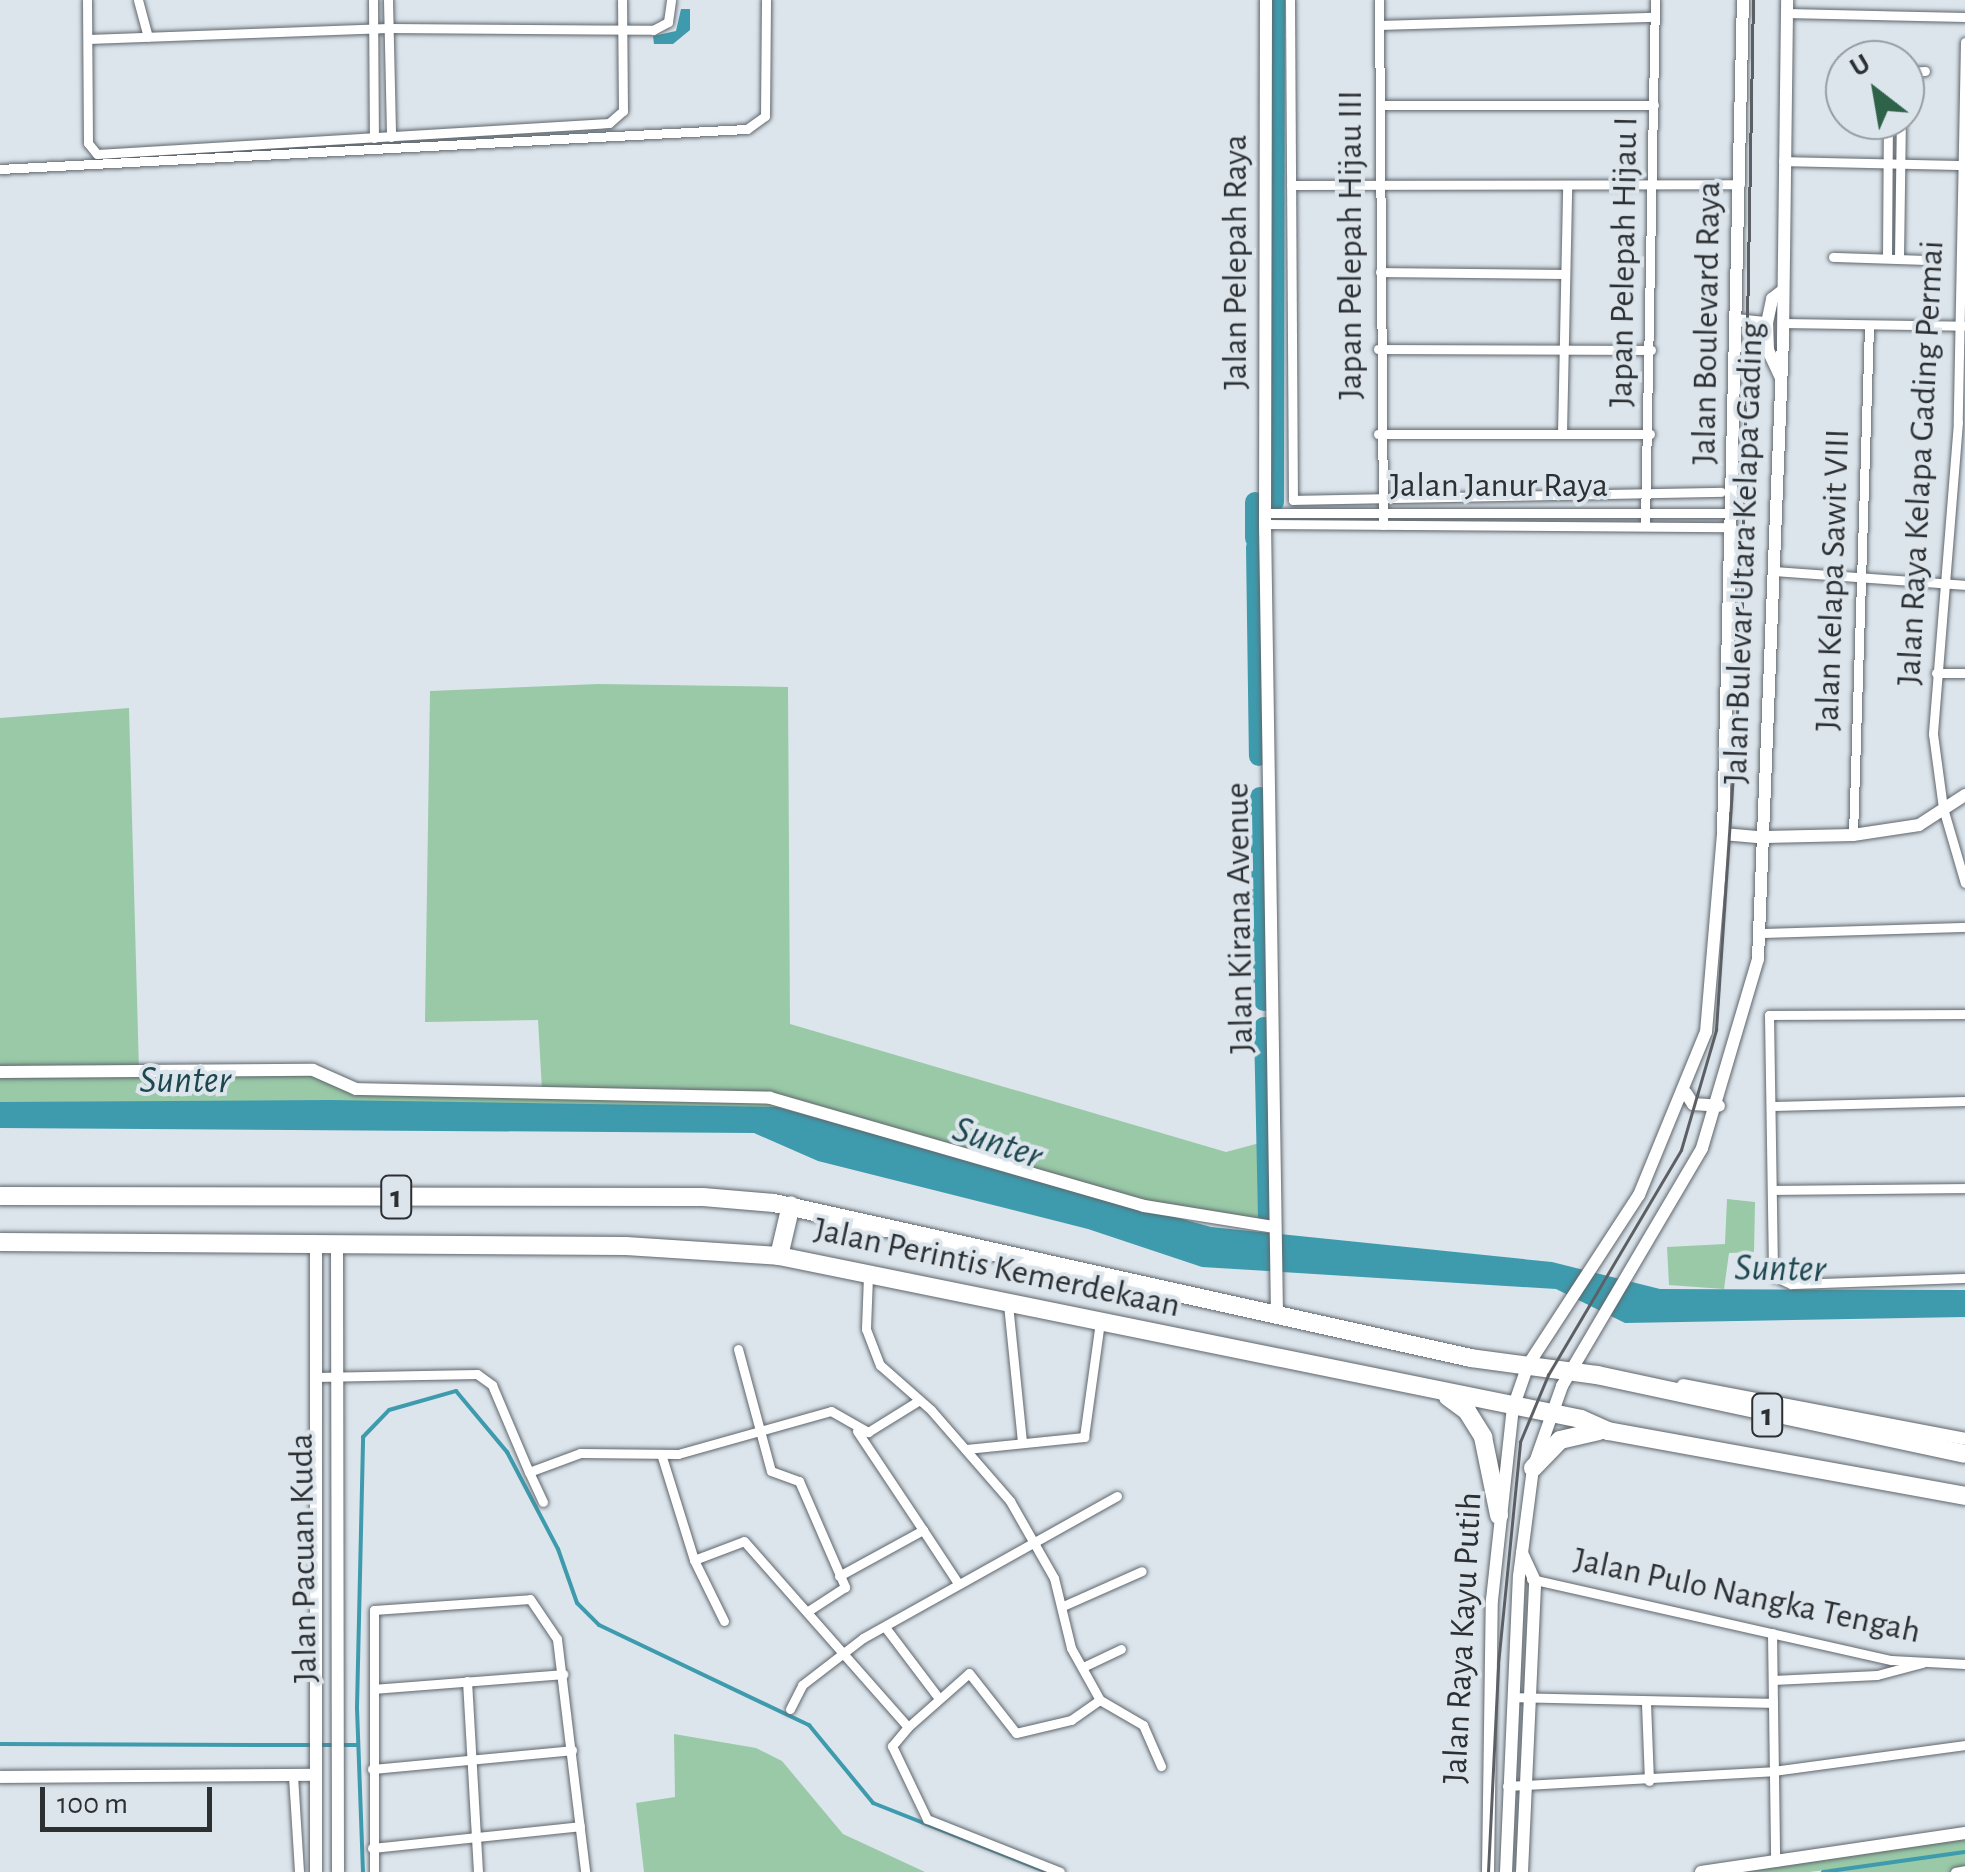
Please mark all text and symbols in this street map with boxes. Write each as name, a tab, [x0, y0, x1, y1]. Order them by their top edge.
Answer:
north arrow	[1825, 40, 1925, 140]
text: U	[1846, 49, 1875, 83]
street label: Japan Pelepah Hijau III	[1330, 90, 1372, 400]
street label: Japan Pelepah Hijau I	[1600, 117, 1648, 407]
street label: Jalan Pelepah Raya	[1215, 134, 1257, 390]
street label: Jalan Boulevard Raya	[1684, 181, 1730, 465]
street label: Jalan Raya Kelapa Gading Permai	[1888, 239, 1954, 687]
street label: Jalan Bulevar Utara Kelapa Gading	[1715, 321, 1773, 785]
street label: Jalan Kelapa Sawit VIII	[1807, 428, 1859, 732]
street label: Jalan Janur Raya	[1390, 465, 1608, 507]
street label: Jalan Kirana Avenue	[1217, 782, 1263, 1054]
water label: Sunter	[139, 1059, 231, 1105]
water label: Sunter	[946, 1108, 1048, 1180]
road number: 1	[378, 1170, 414, 1224]
street label: Jalan Perintis Kemerdekaan	[810, 1209, 1184, 1327]
water label: Sunter	[1734, 1246, 1826, 1294]
road number: 1	[1750, 1388, 1784, 1442]
street label: Jalan Pacuan Kuda	[281, 1433, 327, 1683]
street label: Jalan Raya Kayu Putih	[1434, 1491, 1492, 1785]
street label: Jalan Pulo Nangka Tengah	[1570, 1539, 1924, 1653]
scale bar	[45, 1767, 218, 1829]
text: 100 m	[57, 1789, 128, 1819]

